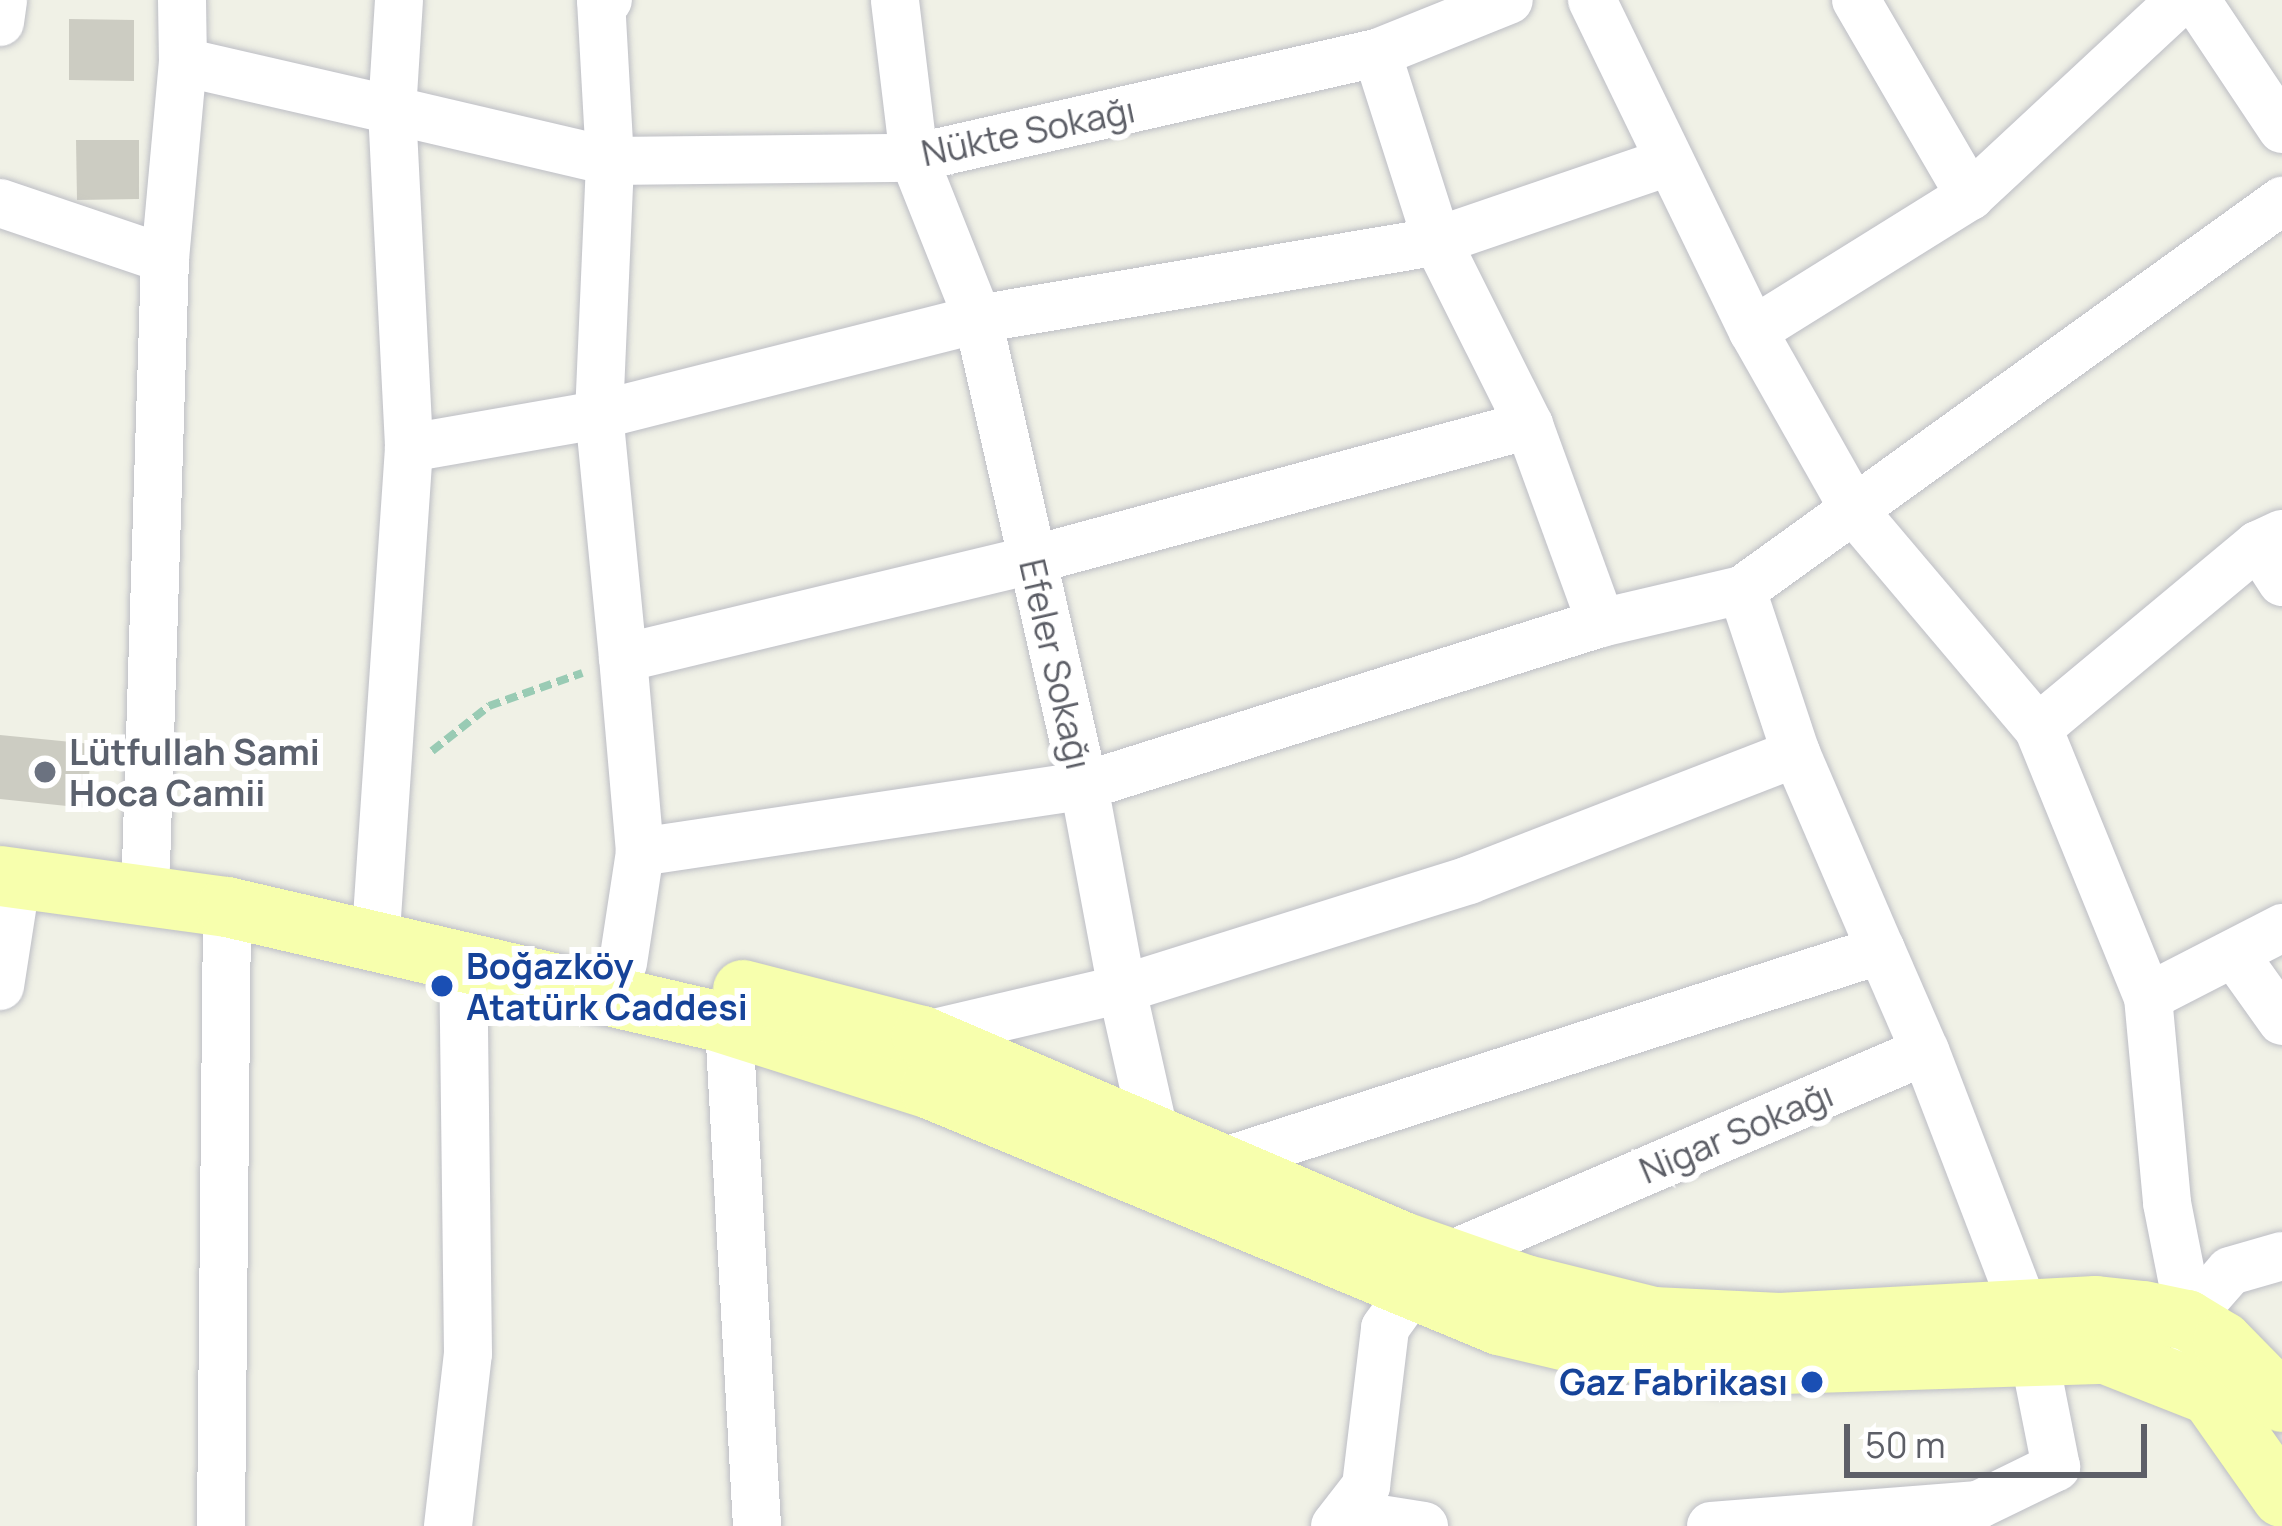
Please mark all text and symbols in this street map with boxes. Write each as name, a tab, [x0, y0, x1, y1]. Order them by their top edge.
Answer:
street label: Nükte Sokağı	[917, 87, 1139, 175]
street label: Efeler Sokağı	[1011, 555, 1101, 773]
place label: Lütfullah Sami Hoca Camii	[69, 729, 320, 814]
marker: Lütfullah Sami Hoca Camii	[32, 759, 58, 785]
place label: Boğazköy Atatürk Caddesi	[466, 943, 748, 1028]
marker: Boğazköy Atatürk Caddesi	[429, 973, 455, 999]
street label: Nigar Sokağı	[1633, 1072, 1839, 1192]
place label: Gaz Fabrikası	[1559, 1360, 1788, 1404]
marker: Gaz Fabrikası	[1799, 1369, 1825, 1395]
scale bar	[1850, 1400, 2153, 1474]
text: 50 m	[1865, 1420, 1945, 1469]

